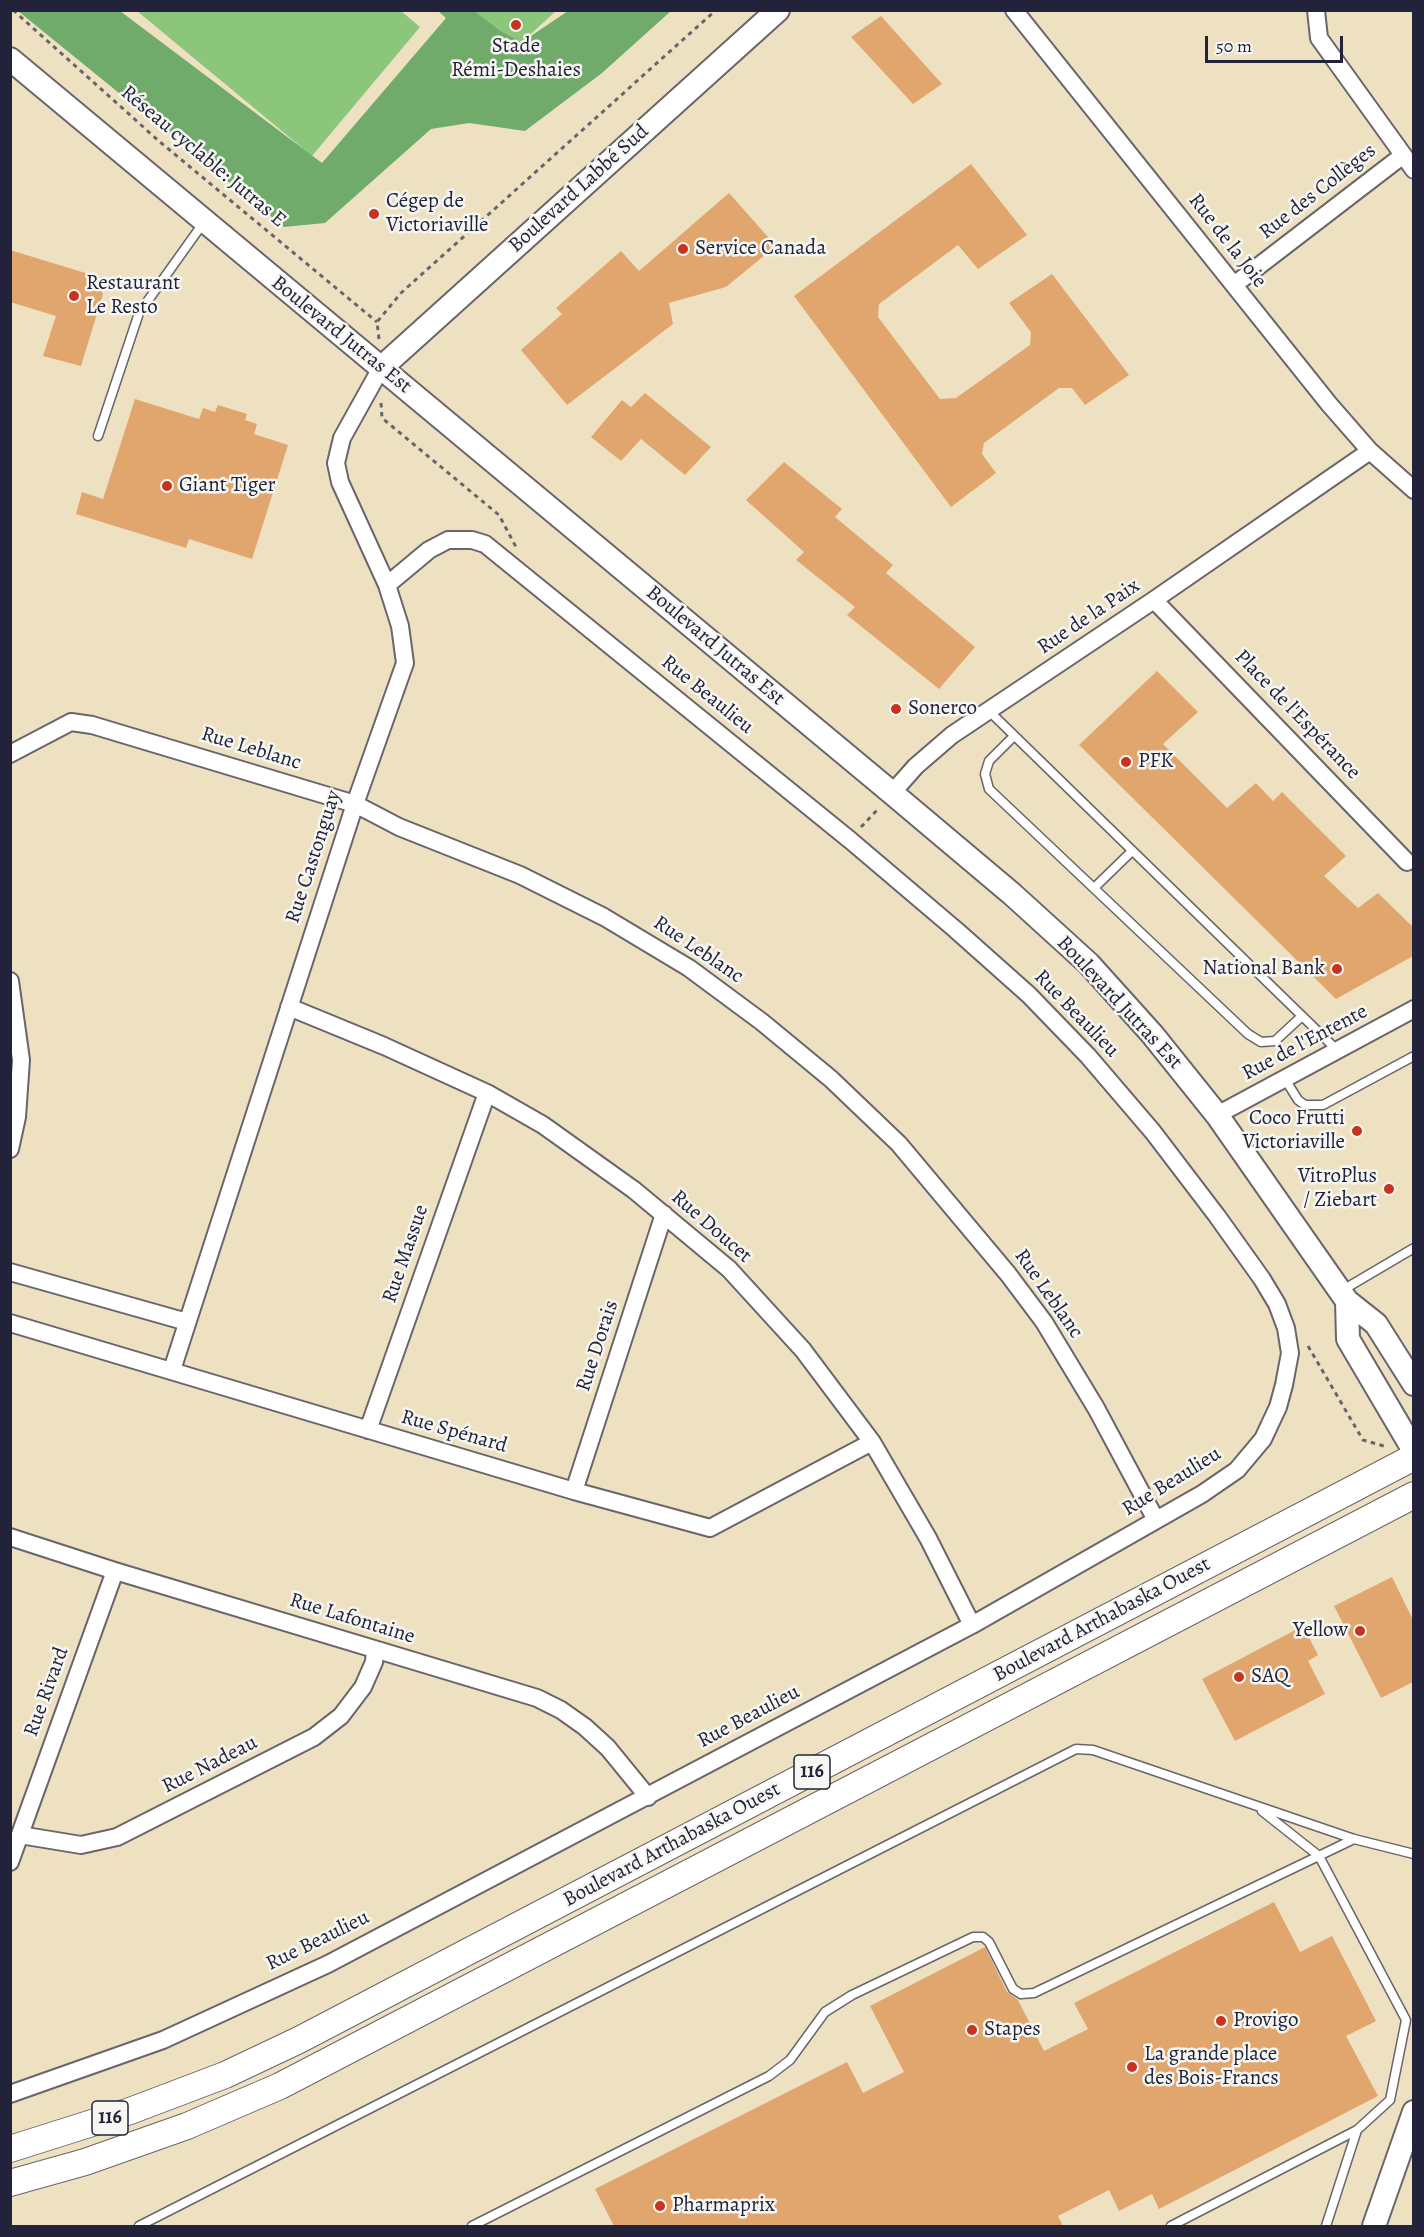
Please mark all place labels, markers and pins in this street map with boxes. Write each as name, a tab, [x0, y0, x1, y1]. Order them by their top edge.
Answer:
marker: Stade Rémi-Deshaies	[509, 18, 523, 32]
place label: Stade Rémi-Deshaies	[451, 34, 581, 84]
place label: Cégep de Victoriaville	[386, 189, 488, 239]
marker: Cégep de Victoriaville	[367, 207, 381, 221]
place label: Service Canada	[695, 236, 826, 262]
marker: Service Canada	[676, 242, 690, 256]
place label: Restaurant Le Resto	[86, 271, 180, 321]
marker: Restaurant Le Resto	[67, 289, 81, 303]
place label: Giant Tiger	[179, 473, 276, 499]
marker: Giant Tiger	[160, 479, 174, 493]
place label: Sonerco	[908, 696, 977, 722]
marker: Sonerco	[889, 702, 903, 716]
place label: PFK	[1138, 749, 1174, 775]
marker: PFK	[1119, 755, 1133, 769]
place label: National Bank	[1202, 956, 1325, 982]
marker: National Bank	[1330, 962, 1344, 976]
place label: Coco Frutti Victoriaville	[1243, 1106, 1345, 1156]
marker: Coco Frutti Victoriaville	[1350, 1124, 1364, 1138]
place label: VitroPlus / Ziebart	[1298, 1164, 1377, 1214]
marker: VitroPlus / Ziebart	[1382, 1182, 1396, 1196]
place label: Yellow	[1293, 1618, 1348, 1644]
marker: Yellow	[1353, 1624, 1367, 1638]
place label: SAQ	[1251, 1664, 1289, 1690]
marker: SAQ	[1232, 1670, 1246, 1684]
place label: Provigo	[1233, 2008, 1299, 2034]
marker: Provigo	[1214, 2014, 1228, 2028]
place label: Stapes	[984, 2017, 1041, 2043]
marker: Stapes	[965, 2023, 979, 2037]
place label: La grande place des Bois-Francs	[1144, 2042, 1279, 2092]
marker: La grande place des Bois-Francs	[1125, 2060, 1139, 2074]
place label: Pharmaprix	[672, 2193, 775, 2219]
marker: Pharmaprix	[653, 2199, 667, 2213]

